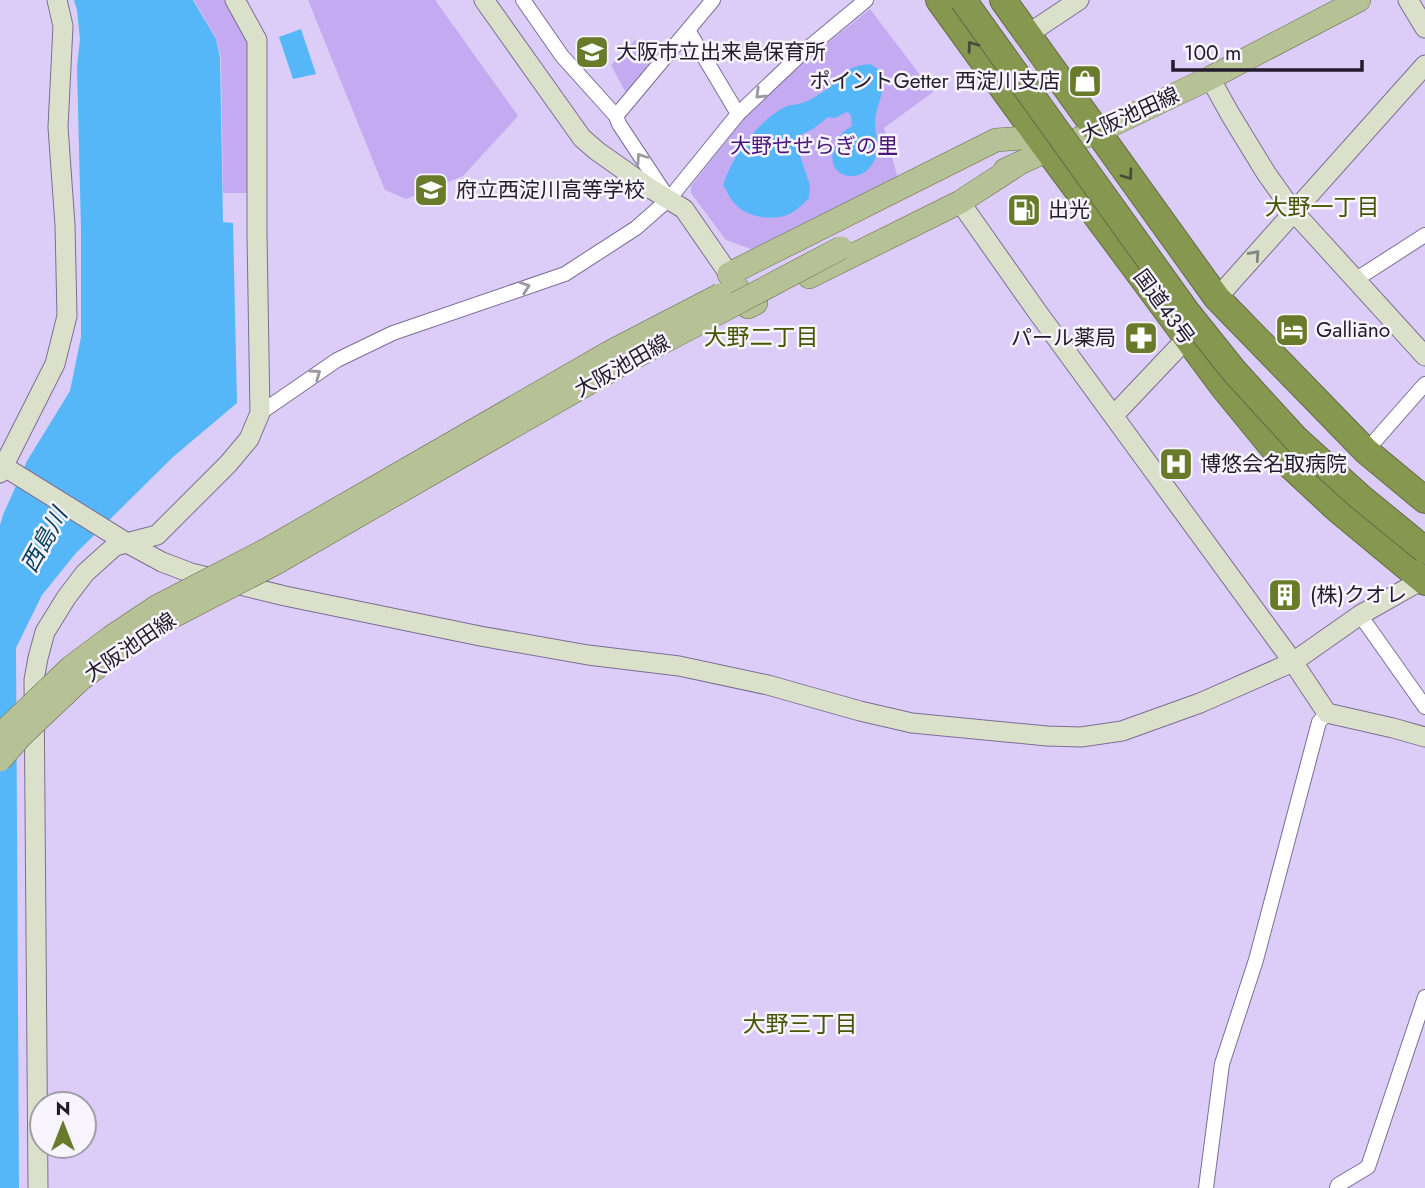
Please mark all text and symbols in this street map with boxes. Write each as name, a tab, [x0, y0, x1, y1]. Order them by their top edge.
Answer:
scale bar	[1173, 28, 1362, 72]
school or university icon: 大阪市立出来島保育所	[573, 33, 611, 71]
place label: 大阪市立出来島保育所	[616, 37, 826, 67]
text: 100 m	[1184, 38, 1241, 68]
one-way arrow	[968, 41, 981, 54]
shop icon: ポイントGetter 西淀川支店	[1066, 62, 1104, 100]
place label: ポイントGetter 西淀川支店	[810, 66, 1060, 96]
street label: 大阪池田線	[1076, 80, 1184, 150]
one-way arrow	[755, 85, 768, 98]
park label: 大野せせらぎの里	[730, 131, 898, 161]
one-way arrow	[637, 153, 649, 166]
one-way arrow	[1120, 167, 1132, 180]
school or university icon: 府立西淀川高等学校	[412, 171, 450, 209]
place label: 府立西淀川高等学校	[456, 175, 645, 205]
district label: 大野一丁目	[1265, 190, 1380, 224]
fuel station icon: 出光	[1005, 191, 1043, 229]
place label: 出光	[1048, 195, 1090, 225]
one-way arrow	[1247, 250, 1259, 263]
street label: 国道43号	[1126, 263, 1202, 351]
one-way arrow	[519, 281, 531, 296]
hotel icon: Galliāno	[1273, 311, 1311, 349]
place label: Galliāno	[1316, 315, 1390, 345]
pharmacy icon: パール薬局	[1122, 319, 1160, 357]
district label: 大野二丁目	[704, 320, 819, 354]
place label: パール薬局	[1011, 323, 1116, 353]
street label: 大阪池田線	[569, 327, 675, 405]
one-way arrow	[308, 370, 321, 382]
hospital icon: 博悠会名取病院	[1157, 445, 1195, 483]
place label: 博悠会名取病院	[1200, 449, 1347, 479]
water label: 西島川	[12, 499, 77, 578]
building icon: (株)クオレ	[1266, 576, 1304, 614]
place label: (株)クオレ	[1310, 580, 1407, 610]
street label: 大阪池田線	[78, 605, 182, 689]
district label: 大野三丁目	[743, 1007, 858, 1041]
north arrow	[28, 1090, 98, 1160]
text: N	[55, 1095, 71, 1122]

